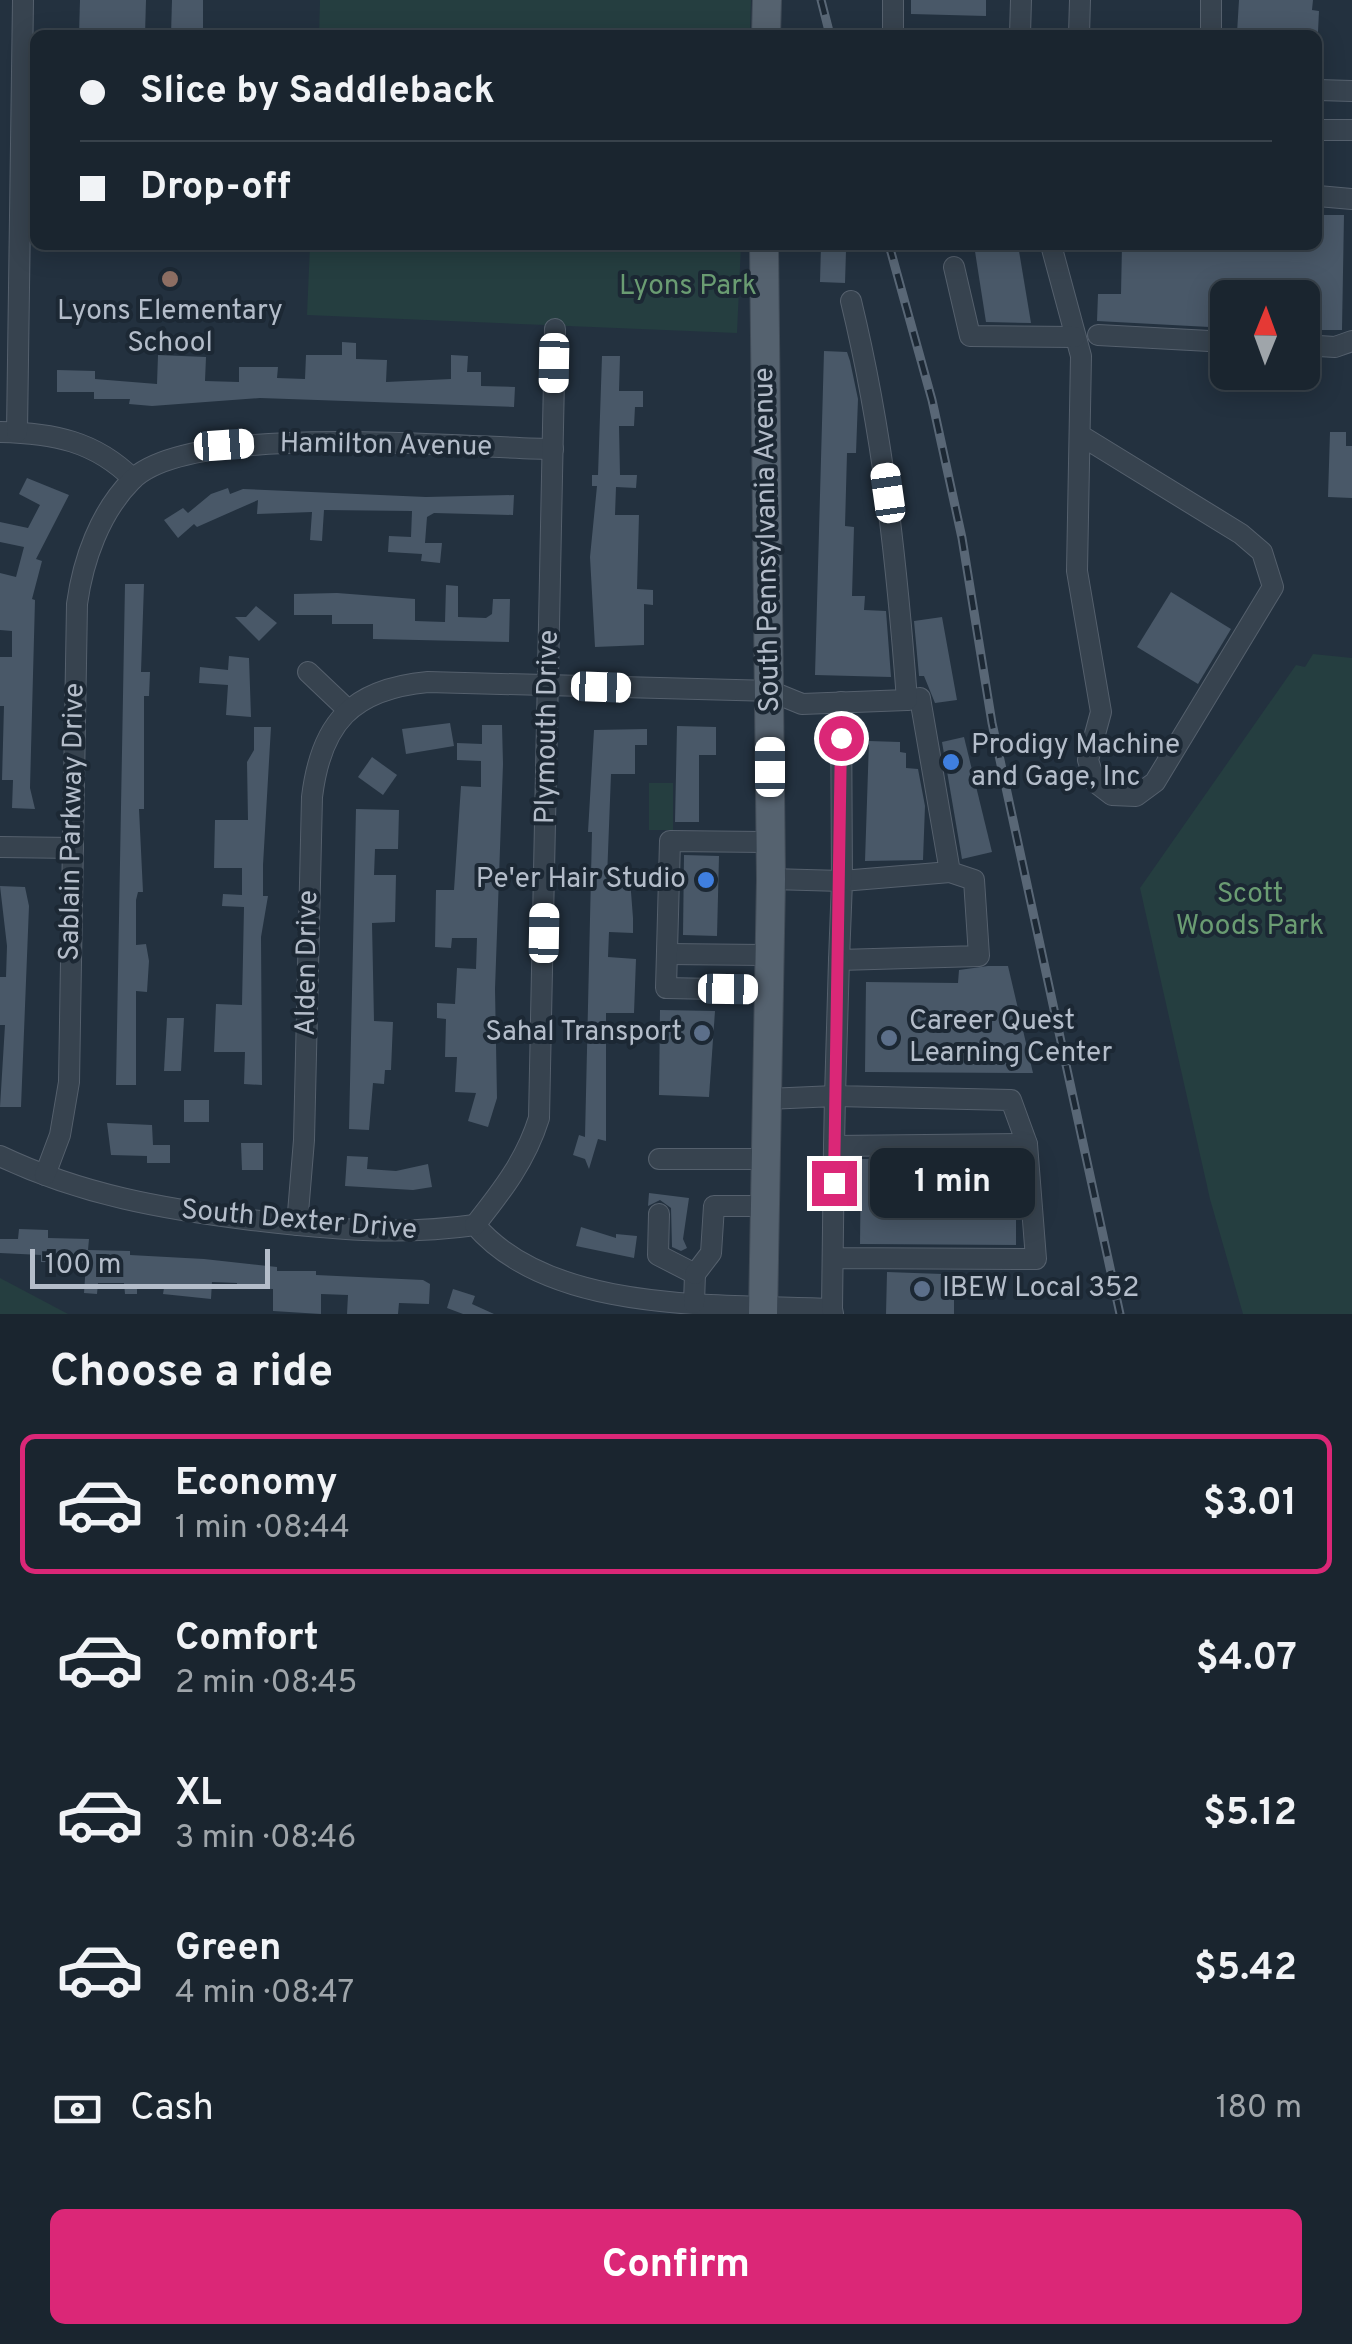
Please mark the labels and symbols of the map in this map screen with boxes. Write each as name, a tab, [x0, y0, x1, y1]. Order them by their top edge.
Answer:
marker: Lyons Elementary School	[159, 268, 181, 290]
park label: Lyons Park	[619, 269, 757, 305]
north arrow	[1210, 280, 1320, 390]
place label: Lyons Elementary School	[57, 294, 283, 362]
car	[538, 333, 570, 393]
street label: South Pennsylvania Avenue	[747, 367, 789, 713]
street label: Hamilton Avenue	[279, 426, 493, 466]
car	[193, 428, 255, 462]
car	[869, 461, 907, 525]
street label: Plymouth Drive	[528, 630, 568, 824]
car	[570, 671, 632, 703]
street label: Sablain Parkway Drive	[53, 683, 93, 961]
route start	[819, 716, 864, 761]
place label: Prodigy Machine and Gage, Inc	[971, 728, 1180, 796]
car	[755, 737, 785, 797]
marker: Prodigy Machine and Gage, Inc	[940, 751, 962, 773]
place label: Pe'er Hair Studio	[476, 862, 686, 898]
marker: Pe'er Hair Studio	[695, 869, 717, 891]
park label: Scott Woods Park	[1176, 877, 1324, 945]
street label: Alden Drive	[289, 890, 327, 1036]
car	[528, 903, 560, 963]
car	[698, 973, 758, 1005]
place label: Career Quest Learning Center	[909, 1004, 1112, 1072]
place label: Sahal Transport	[485, 1015, 682, 1051]
marker: Sahal Transport	[691, 1022, 713, 1044]
marker: Career Quest Learning Center	[878, 1027, 900, 1049]
callout: 1 min	[869, 1148, 1034, 1218]
route end	[812, 1161, 857, 1206]
street label: South Dexter Drive	[180, 1193, 418, 1249]
scale bar	[30, 1244, 270, 1288]
place label: IBEW Local 352	[942, 1271, 1139, 1307]
marker: IBEW Local 352	[911, 1278, 933, 1300]

